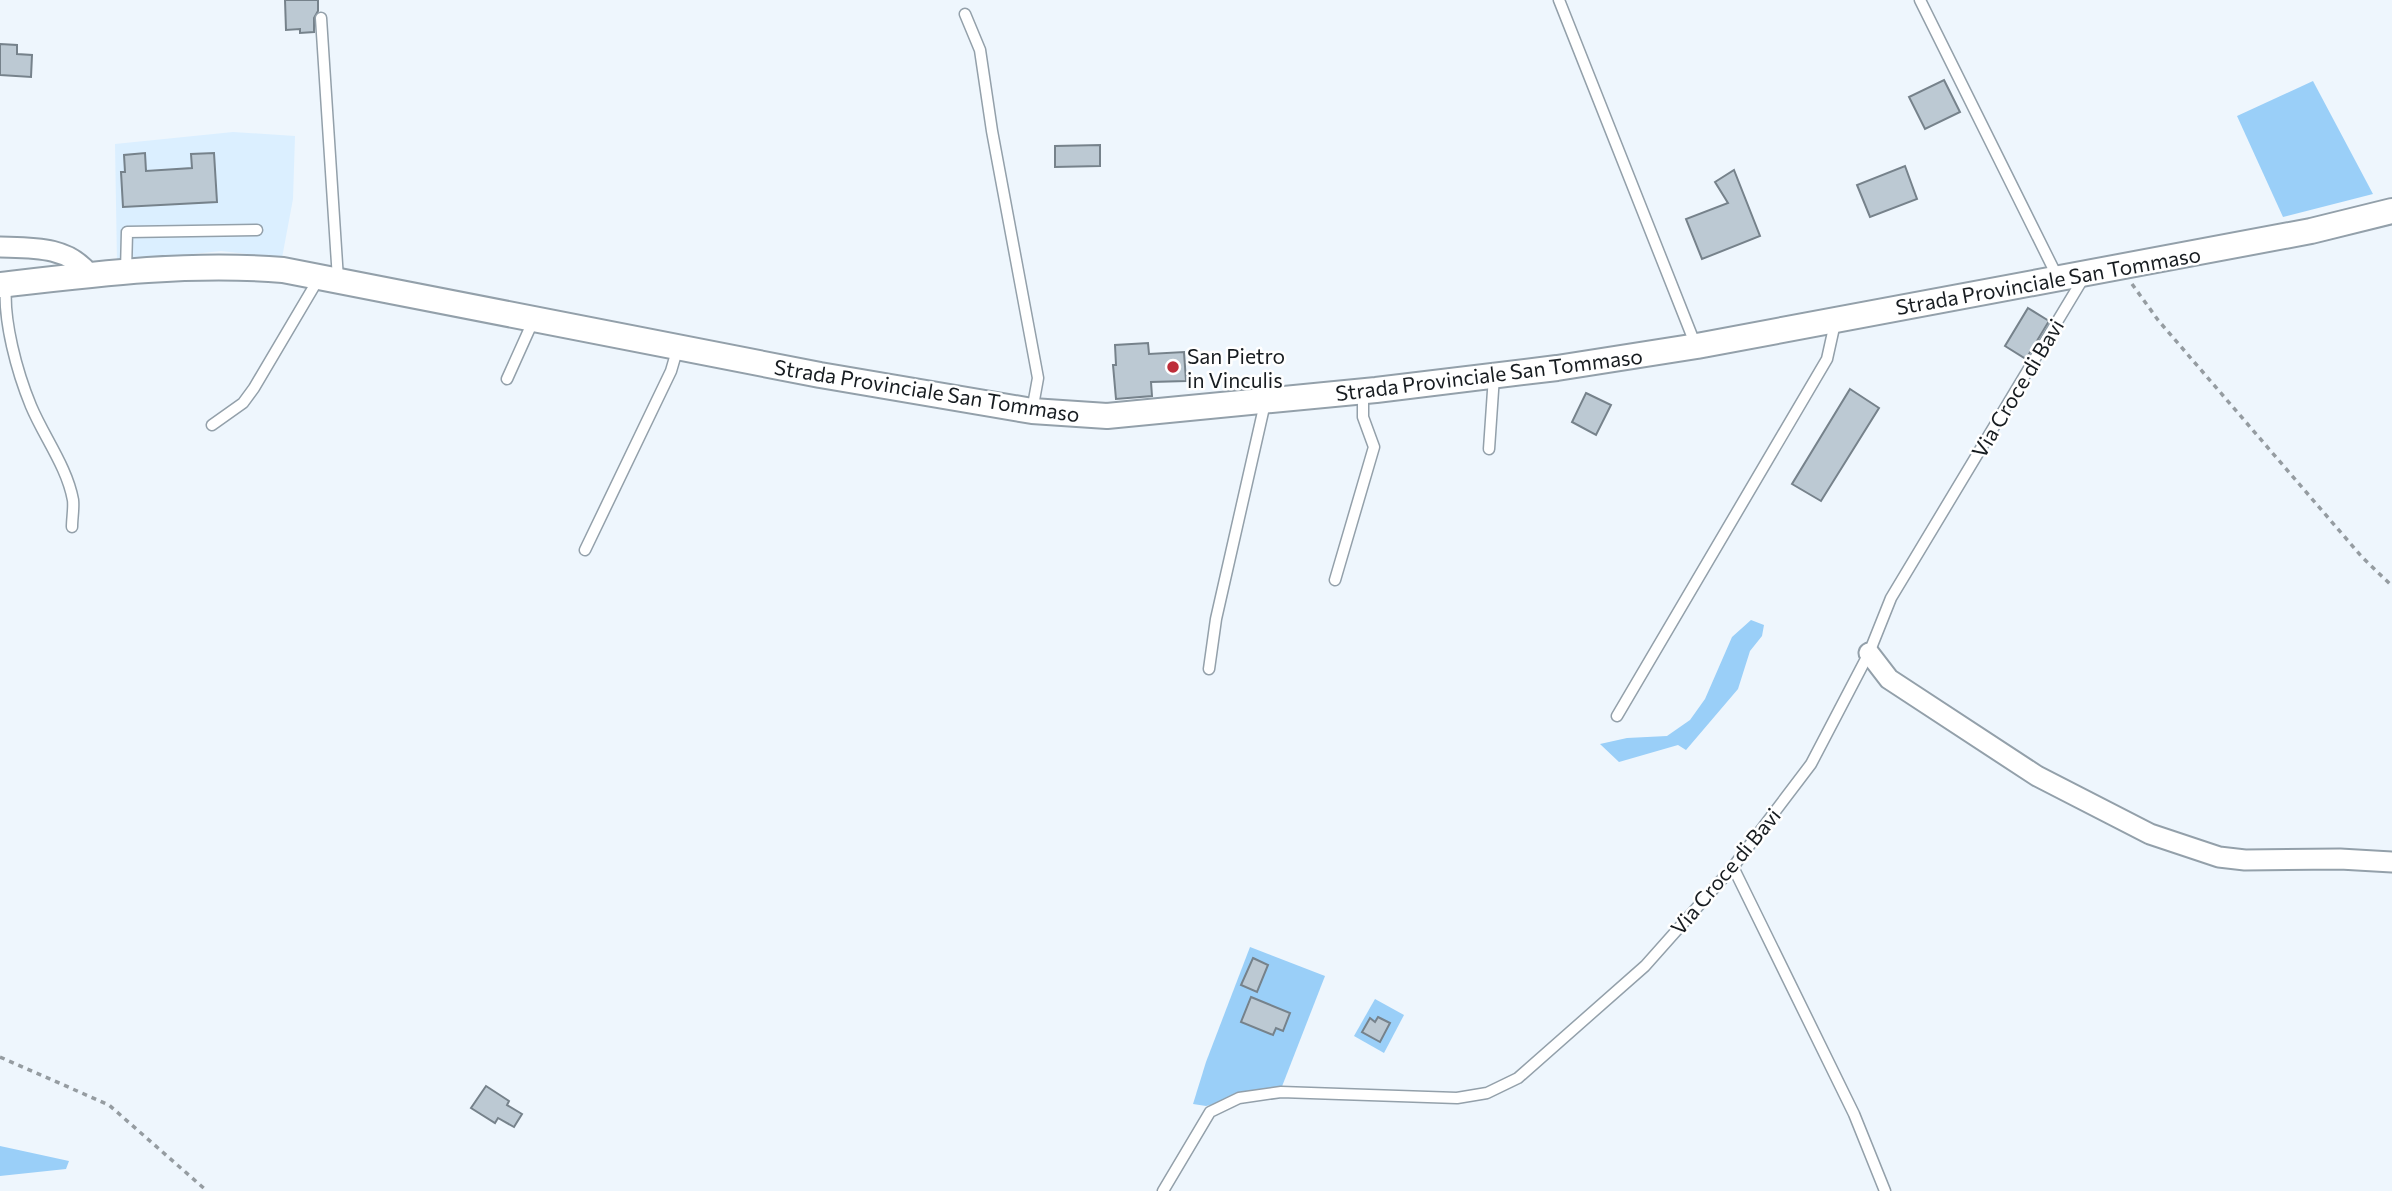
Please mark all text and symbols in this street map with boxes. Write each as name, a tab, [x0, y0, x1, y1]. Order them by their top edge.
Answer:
street label: Strada Provinciale San Tommaso	[1894, 241, 2202, 319]
street label: Via Croce di Bavi	[1966, 314, 2068, 462]
place label: San Pietro in Vinculis	[1187, 343, 1285, 392]
street label: Strada Provinciale San Tommaso	[1334, 343, 1644, 405]
street label: Strada Provinciale San Tommaso	[772, 353, 1082, 427]
marker: San Pietro in Vinculis	[1165, 359, 1181, 375]
street label: Via Croce di Bavi	[1665, 803, 1785, 939]

